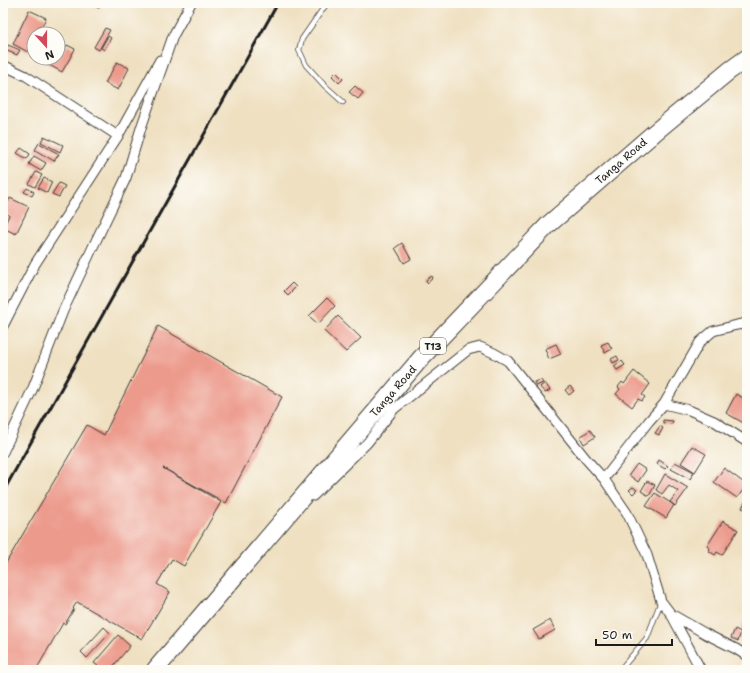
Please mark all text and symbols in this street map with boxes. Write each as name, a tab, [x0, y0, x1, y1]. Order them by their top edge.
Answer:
north arrow	[26, 26, 66, 66]
text: N	[42, 46, 56, 64]
street label: Tanga Road	[592, 135, 650, 188]
road number: T13	[420, 338, 446, 354]
street label: Tanga Road	[367, 362, 420, 420]
scale bar	[596, 621, 672, 647]
text: 50 m	[602, 627, 632, 643]

